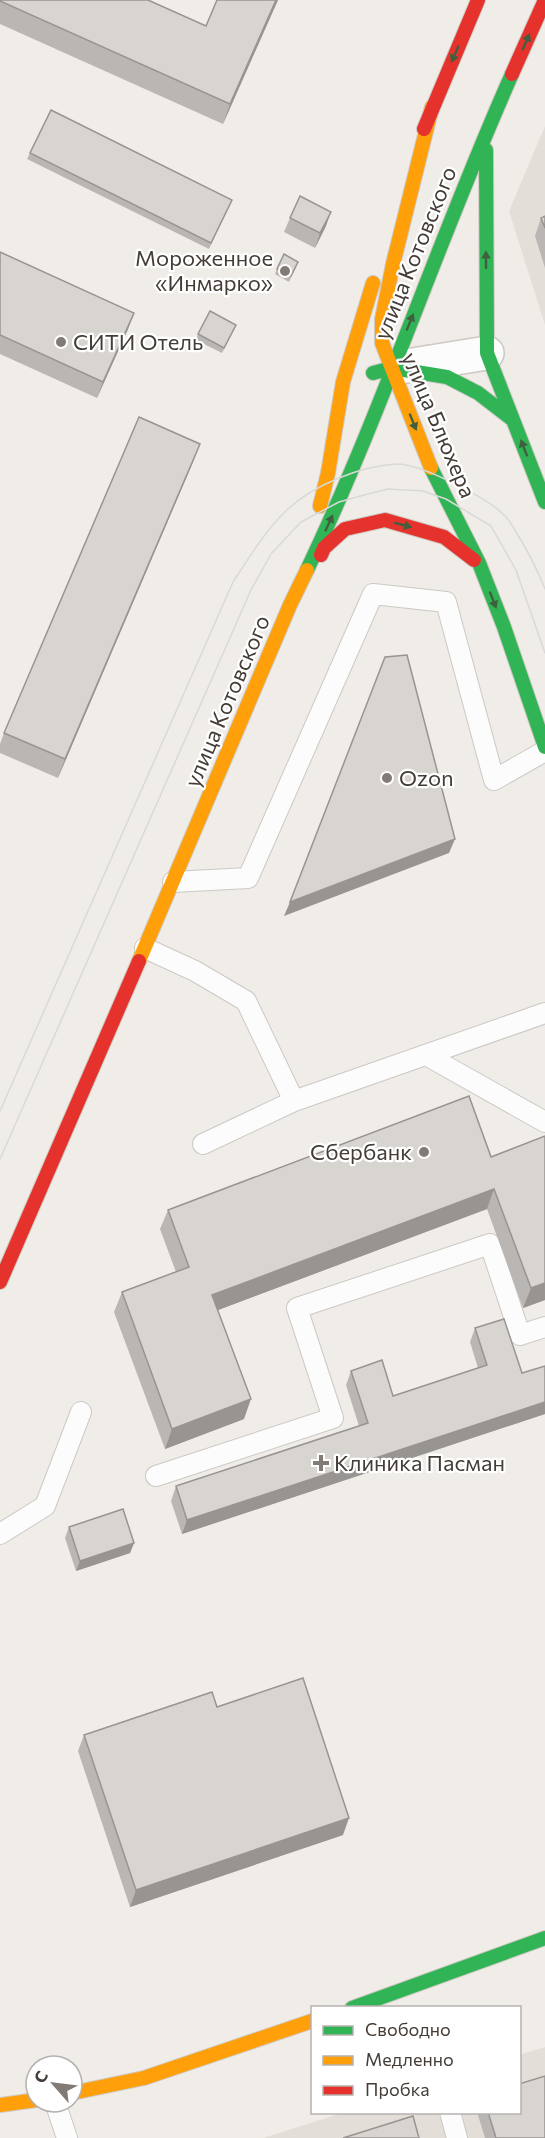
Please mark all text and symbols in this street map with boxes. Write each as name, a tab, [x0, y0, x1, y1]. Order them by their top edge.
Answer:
one-way arrow	[522, 33, 531, 50]
one-way arrow	[450, 45, 460, 63]
street label: улица Котовского	[368, 162, 462, 343]
place label: Мороженное «Инмарко»	[135, 244, 273, 296]
one-way arrow	[481, 250, 491, 269]
marker: Мороженное «Инмарко»	[278, 264, 292, 278]
one-way arrow	[406, 313, 415, 331]
place label: СИТИ Отель	[73, 328, 203, 355]
marker: СИТИ Отель	[54, 335, 68, 349]
street label: улица Блюхера	[397, 348, 482, 502]
one-way arrow	[408, 414, 418, 432]
one-way arrow	[519, 438, 529, 456]
one-way arrow	[325, 514, 334, 531]
one-way arrow	[394, 520, 412, 530]
one-way arrow	[489, 591, 498, 609]
street label: улица Котовского	[178, 611, 275, 791]
place label: Ozon	[399, 764, 454, 791]
marker: Ozon	[380, 771, 394, 785]
place label: Сбербанк	[310, 1138, 412, 1165]
marker: Сбербанк	[417, 1145, 431, 1159]
place label: Клиника Пасман	[334, 1449, 505, 1476]
marker: Клиника Пасман	[312, 1454, 330, 1472]
legend	[311, 2006, 521, 2114]
text: Свободно	[365, 2018, 451, 2040]
text: Медленно	[365, 2048, 454, 2070]
north arrow	[24, 2054, 84, 2114]
text: С	[29, 2067, 51, 2086]
text: Пробка	[365, 2078, 430, 2100]

